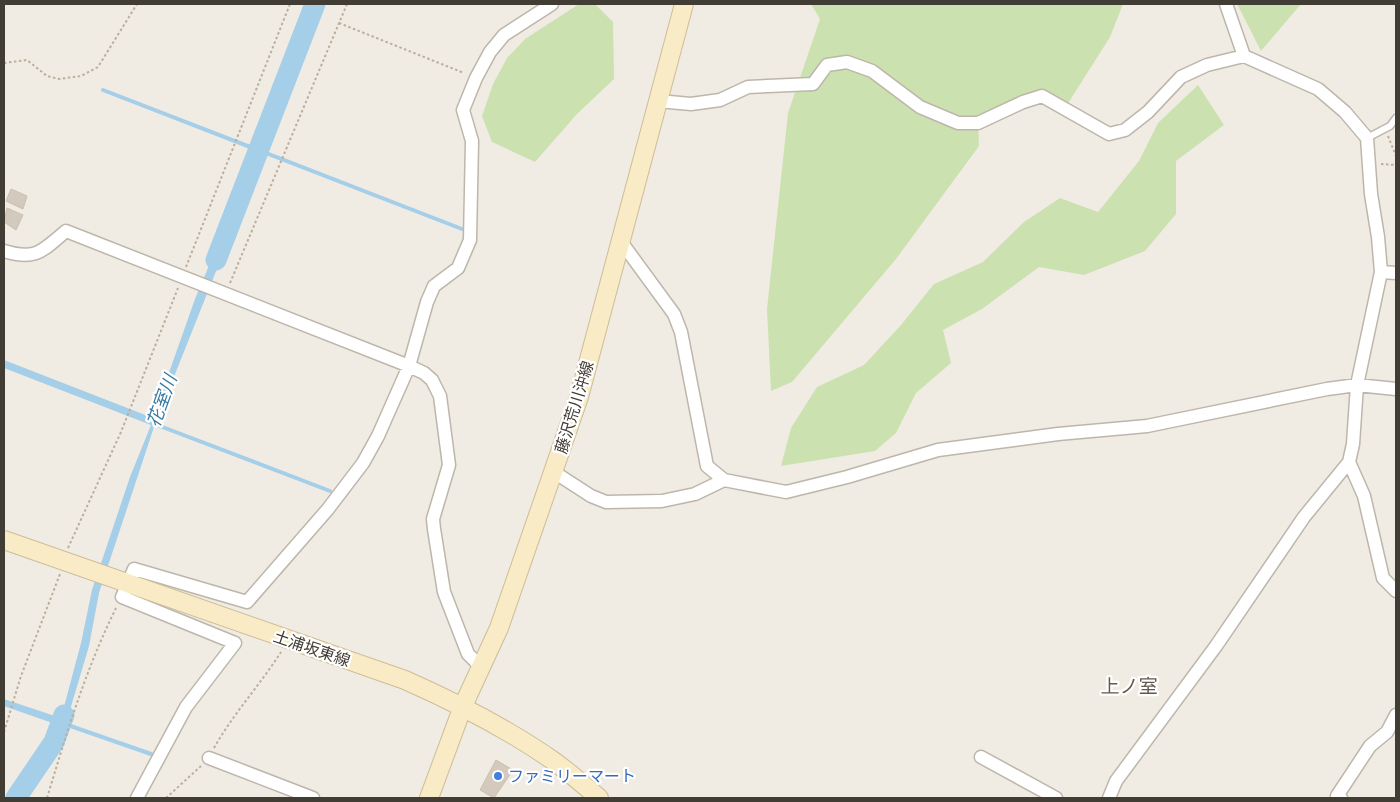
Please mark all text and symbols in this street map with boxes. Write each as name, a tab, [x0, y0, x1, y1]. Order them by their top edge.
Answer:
street label: 藤沢荒川沖線	[550, 358, 598, 456]
water label: 花室川	[141, 370, 182, 430]
street label: 土浦坂東線	[271, 626, 353, 670]
district label: 上ノ室	[1100, 674, 1158, 698]
place label: ファミリーマート	[508, 766, 636, 786]
marker: ファミリーマート	[492, 770, 504, 782]

